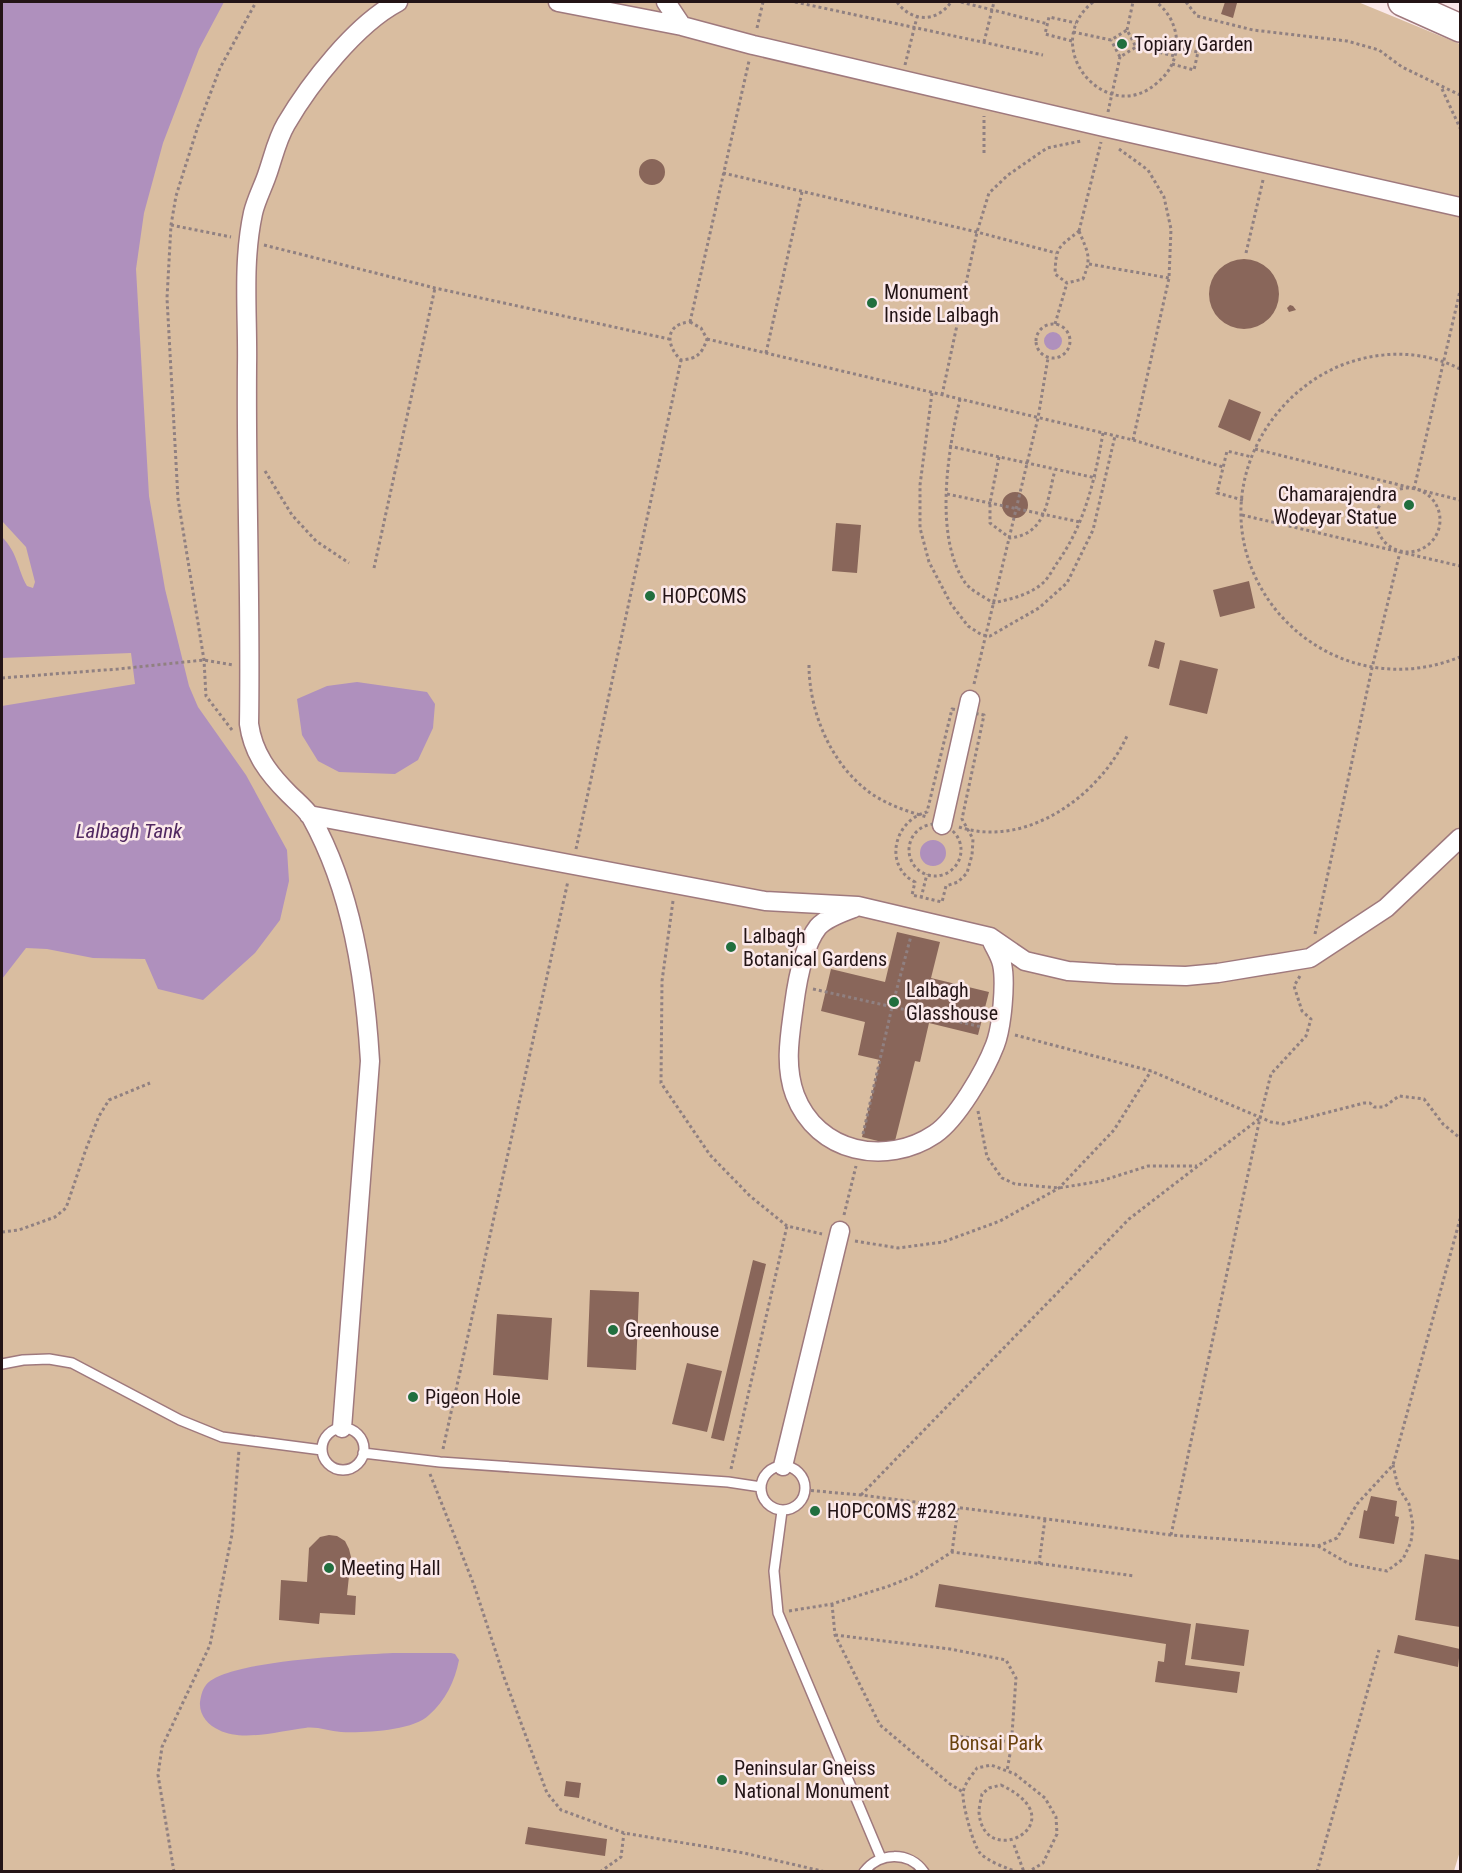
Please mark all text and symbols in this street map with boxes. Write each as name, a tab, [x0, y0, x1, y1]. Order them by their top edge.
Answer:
place label: Topiary Garden	[1134, 32, 1253, 56]
marker: Topiary Garden	[1115, 37, 1129, 51]
place label: Monument Inside Lalbagh	[884, 280, 999, 327]
marker: Monument Inside Lalbagh	[865, 296, 879, 310]
place label: Chamarajendra Wodeyar Statue	[1274, 482, 1397, 529]
marker: Chamarajendra Wodeyar Statue	[1402, 498, 1416, 512]
place label: HOPCOMS	[662, 584, 746, 608]
marker: HOPCOMS	[643, 589, 657, 603]
water label: Lalbagh Tank	[76, 819, 183, 843]
place label: Lalbagh Botanical Gardens	[743, 924, 887, 971]
marker: Lalbagh Botanical Gardens	[724, 940, 738, 954]
place label: Lalbagh Glasshouse	[906, 978, 998, 1025]
marker: Lalbagh Glasshouse	[887, 995, 901, 1009]
place label: Greenhouse	[625, 1318, 719, 1342]
marker: Greenhouse	[606, 1323, 620, 1337]
place label: Pigeon Hole	[425, 1385, 521, 1409]
marker: Pigeon Hole	[406, 1390, 420, 1404]
place label: HOPCOMS #282	[827, 1499, 957, 1523]
marker: HOPCOMS #282	[808, 1504, 822, 1518]
place label: Meeting Hall	[341, 1556, 441, 1580]
marker: Meeting Hall	[322, 1561, 336, 1575]
park label: Bonsai Park	[949, 1731, 1043, 1755]
place label: Peninsular Gneiss National Monument	[734, 1756, 890, 1803]
marker: Peninsular Gneiss National Monument	[715, 1773, 729, 1787]

